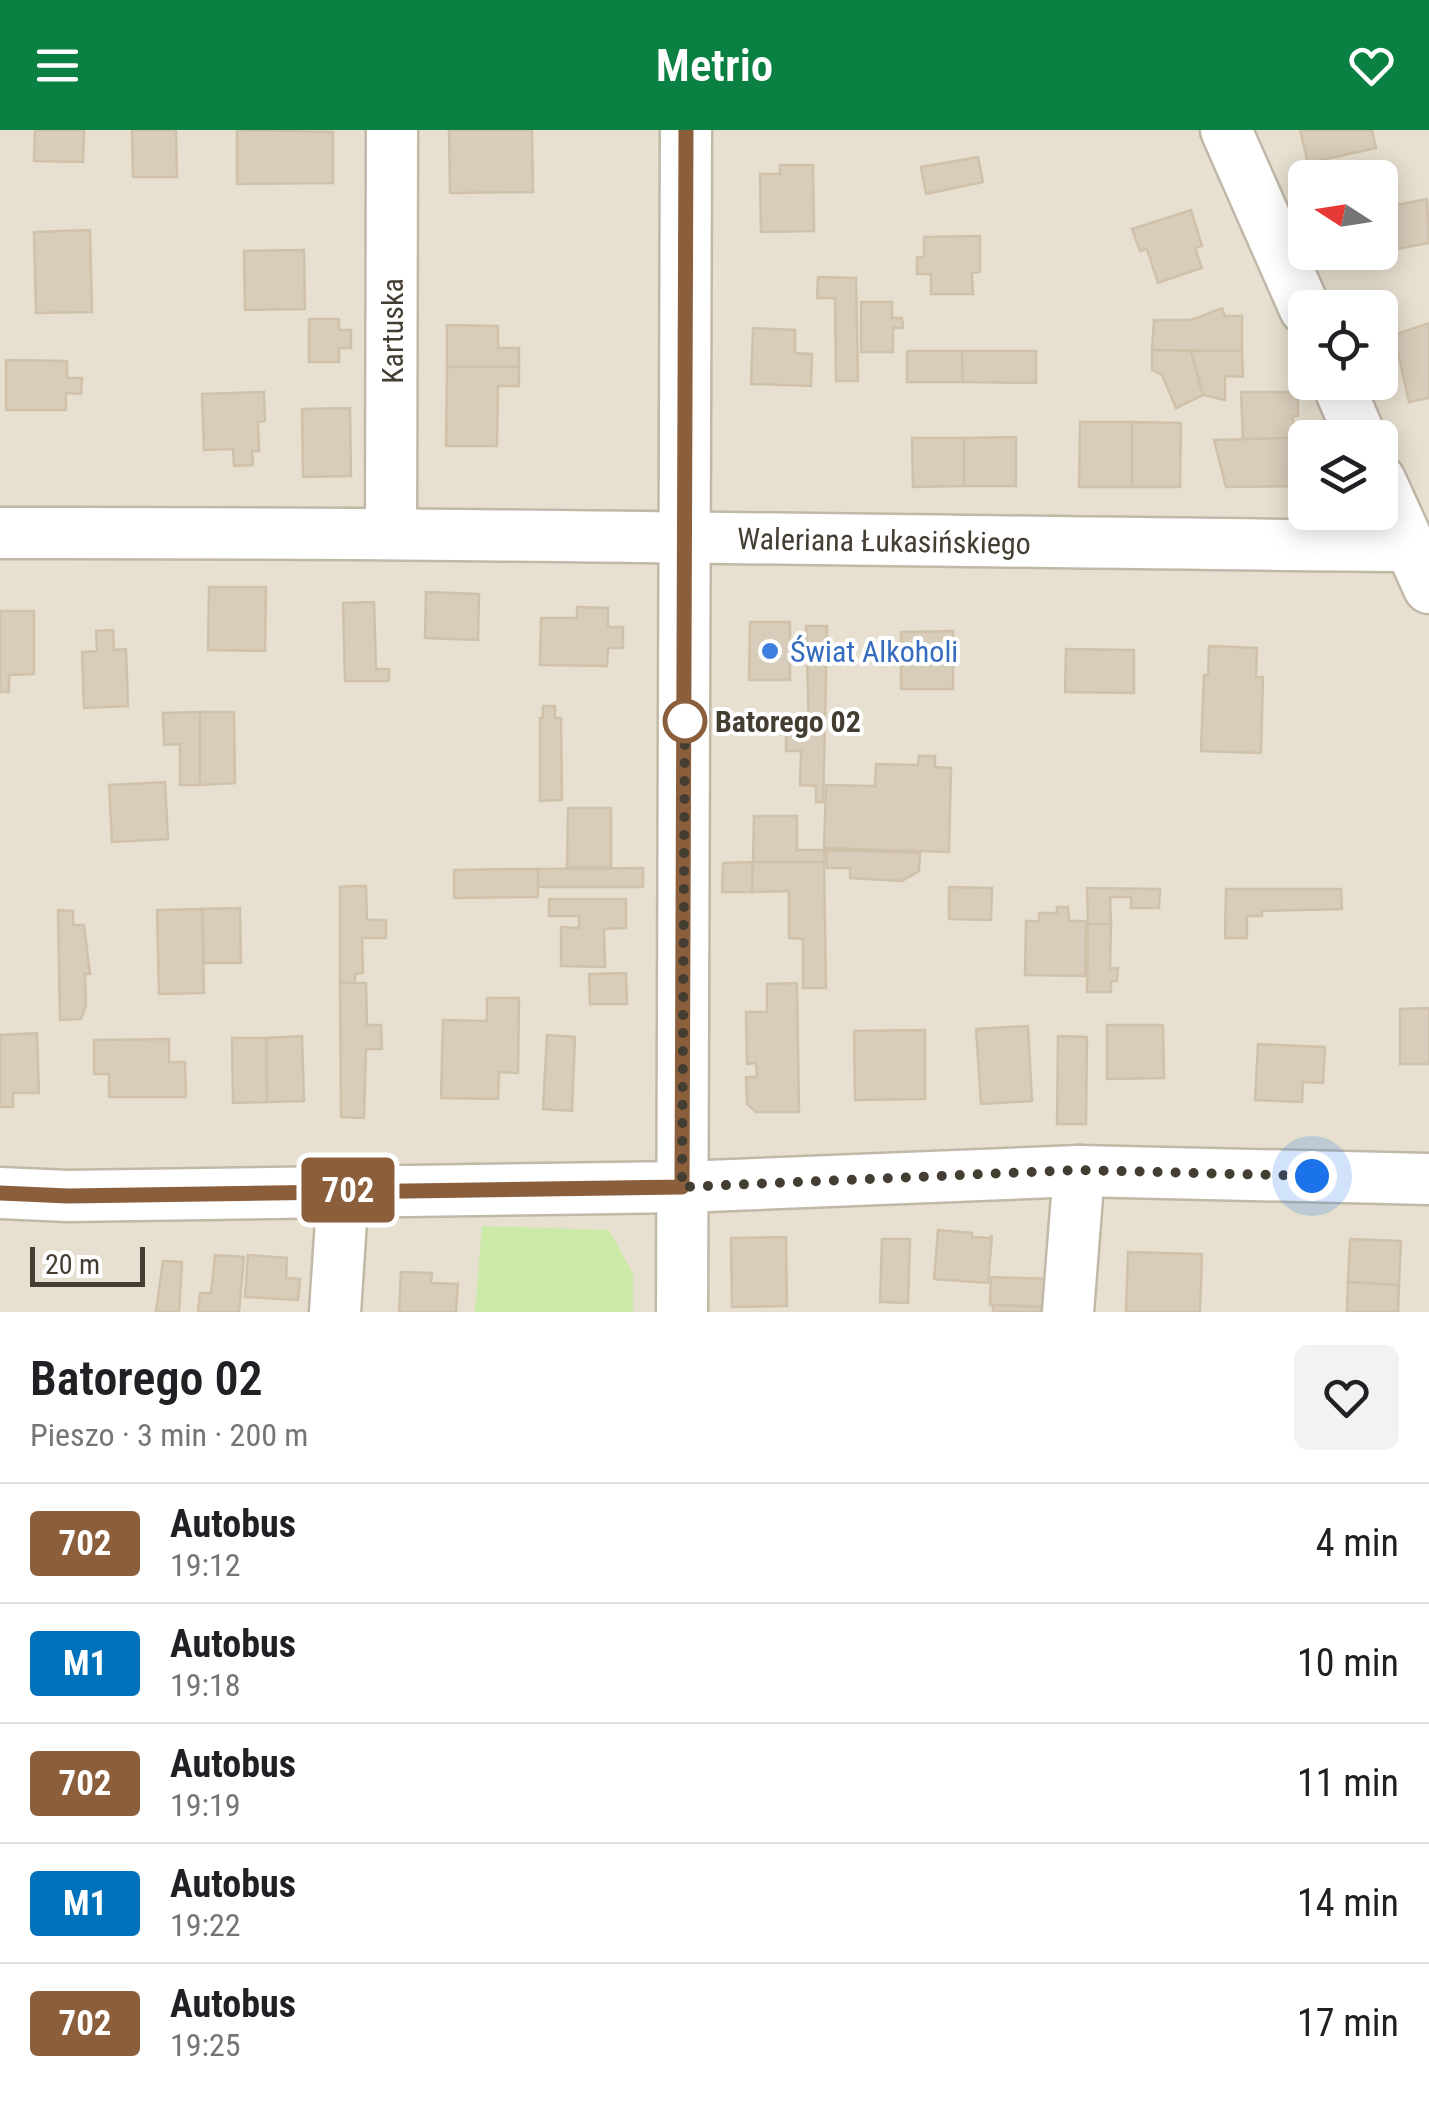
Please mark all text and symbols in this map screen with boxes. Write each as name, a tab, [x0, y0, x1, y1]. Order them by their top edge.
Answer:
icon: menu	[30, 38, 85, 93]
icon: heart	[1344, 38, 1399, 93]
text: Metrio	[656, 39, 773, 92]
north arrow	[1288, 160, 1398, 270]
map controls	[1288, 160, 1398, 530]
street label: Kartuska	[375, 278, 410, 384]
button: locate	[1288, 290, 1398, 400]
button: layers	[1288, 420, 1398, 530]
street label: Waleriana Łukasińskiego	[737, 521, 1031, 561]
place label: Świat Alkoholi	[790, 634, 958, 669]
marker: Świat Alkoholi	[759, 640, 781, 662]
marker: Batorego 02	[664, 700, 706, 742]
place label: Batorego 02	[715, 704, 861, 739]
your location	[1287, 1151, 1337, 1201]
line badge: 702	[290, 1158, 406, 1222]
text: 702	[321, 1170, 375, 1211]
scale bar	[30, 1242, 145, 1286]
text: 20 m	[45, 1248, 100, 1281]
button: heart	[1294, 1345, 1399, 1450]
text: Batorego 02	[30, 1350, 263, 1407]
text: Pieszo · 3 min · 200 m	[30, 1416, 308, 1454]
text: Autobus	[170, 1502, 296, 1546]
text: 4 min	[1316, 1521, 1399, 1565]
text: 702	[58, 1523, 112, 1564]
text: 19:12	[170, 1546, 241, 1584]
text: Autobus	[170, 1622, 296, 1666]
text: 10 min	[1297, 1641, 1399, 1685]
text: M1	[63, 1643, 107, 1684]
text: 19:18	[170, 1666, 241, 1704]
text: Autobus	[170, 1742, 296, 1786]
text: 11 min	[1297, 1761, 1399, 1805]
text: 702	[58, 1763, 112, 1804]
text: 19:19	[170, 1786, 241, 1824]
text: Autobus	[170, 1862, 296, 1906]
text: 14 min	[1297, 1881, 1399, 1925]
text: M1	[63, 1883, 107, 1924]
text: 19:22	[170, 1906, 241, 1944]
text: Autobus	[170, 1982, 296, 2026]
text: 17 min	[1297, 2001, 1399, 2045]
text: 702	[58, 2003, 112, 2044]
text: 19:25	[170, 2026, 241, 2064]

